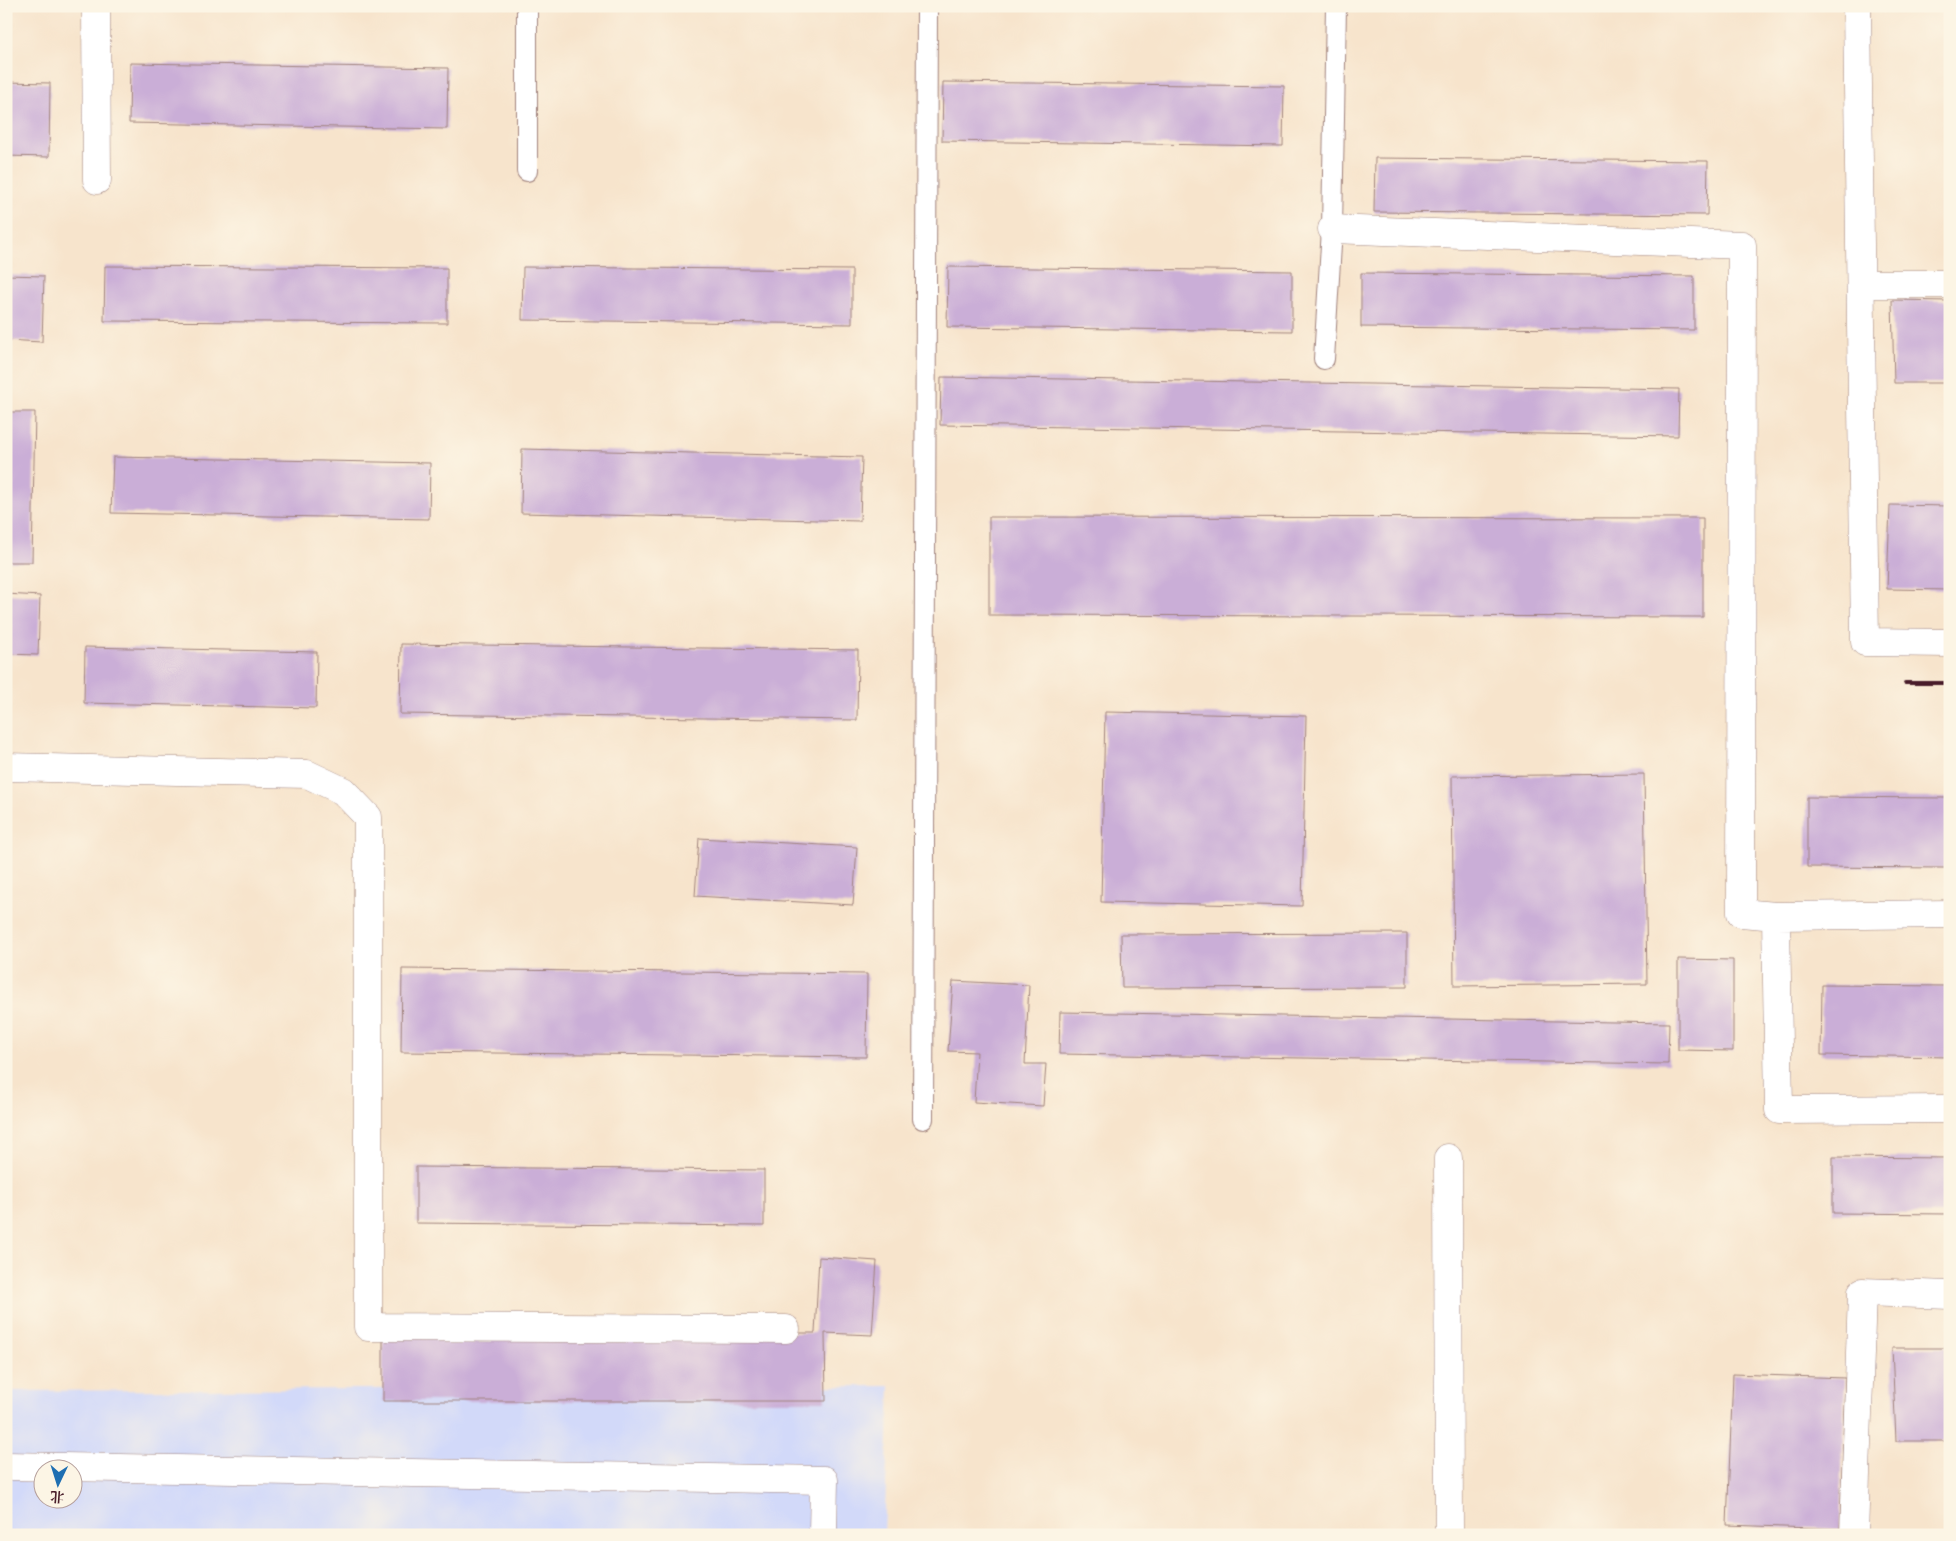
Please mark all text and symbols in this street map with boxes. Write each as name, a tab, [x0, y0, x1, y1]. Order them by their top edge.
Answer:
north arrow	[32, 1458, 82, 1508]
text: 北	[50, 1486, 65, 1505]

